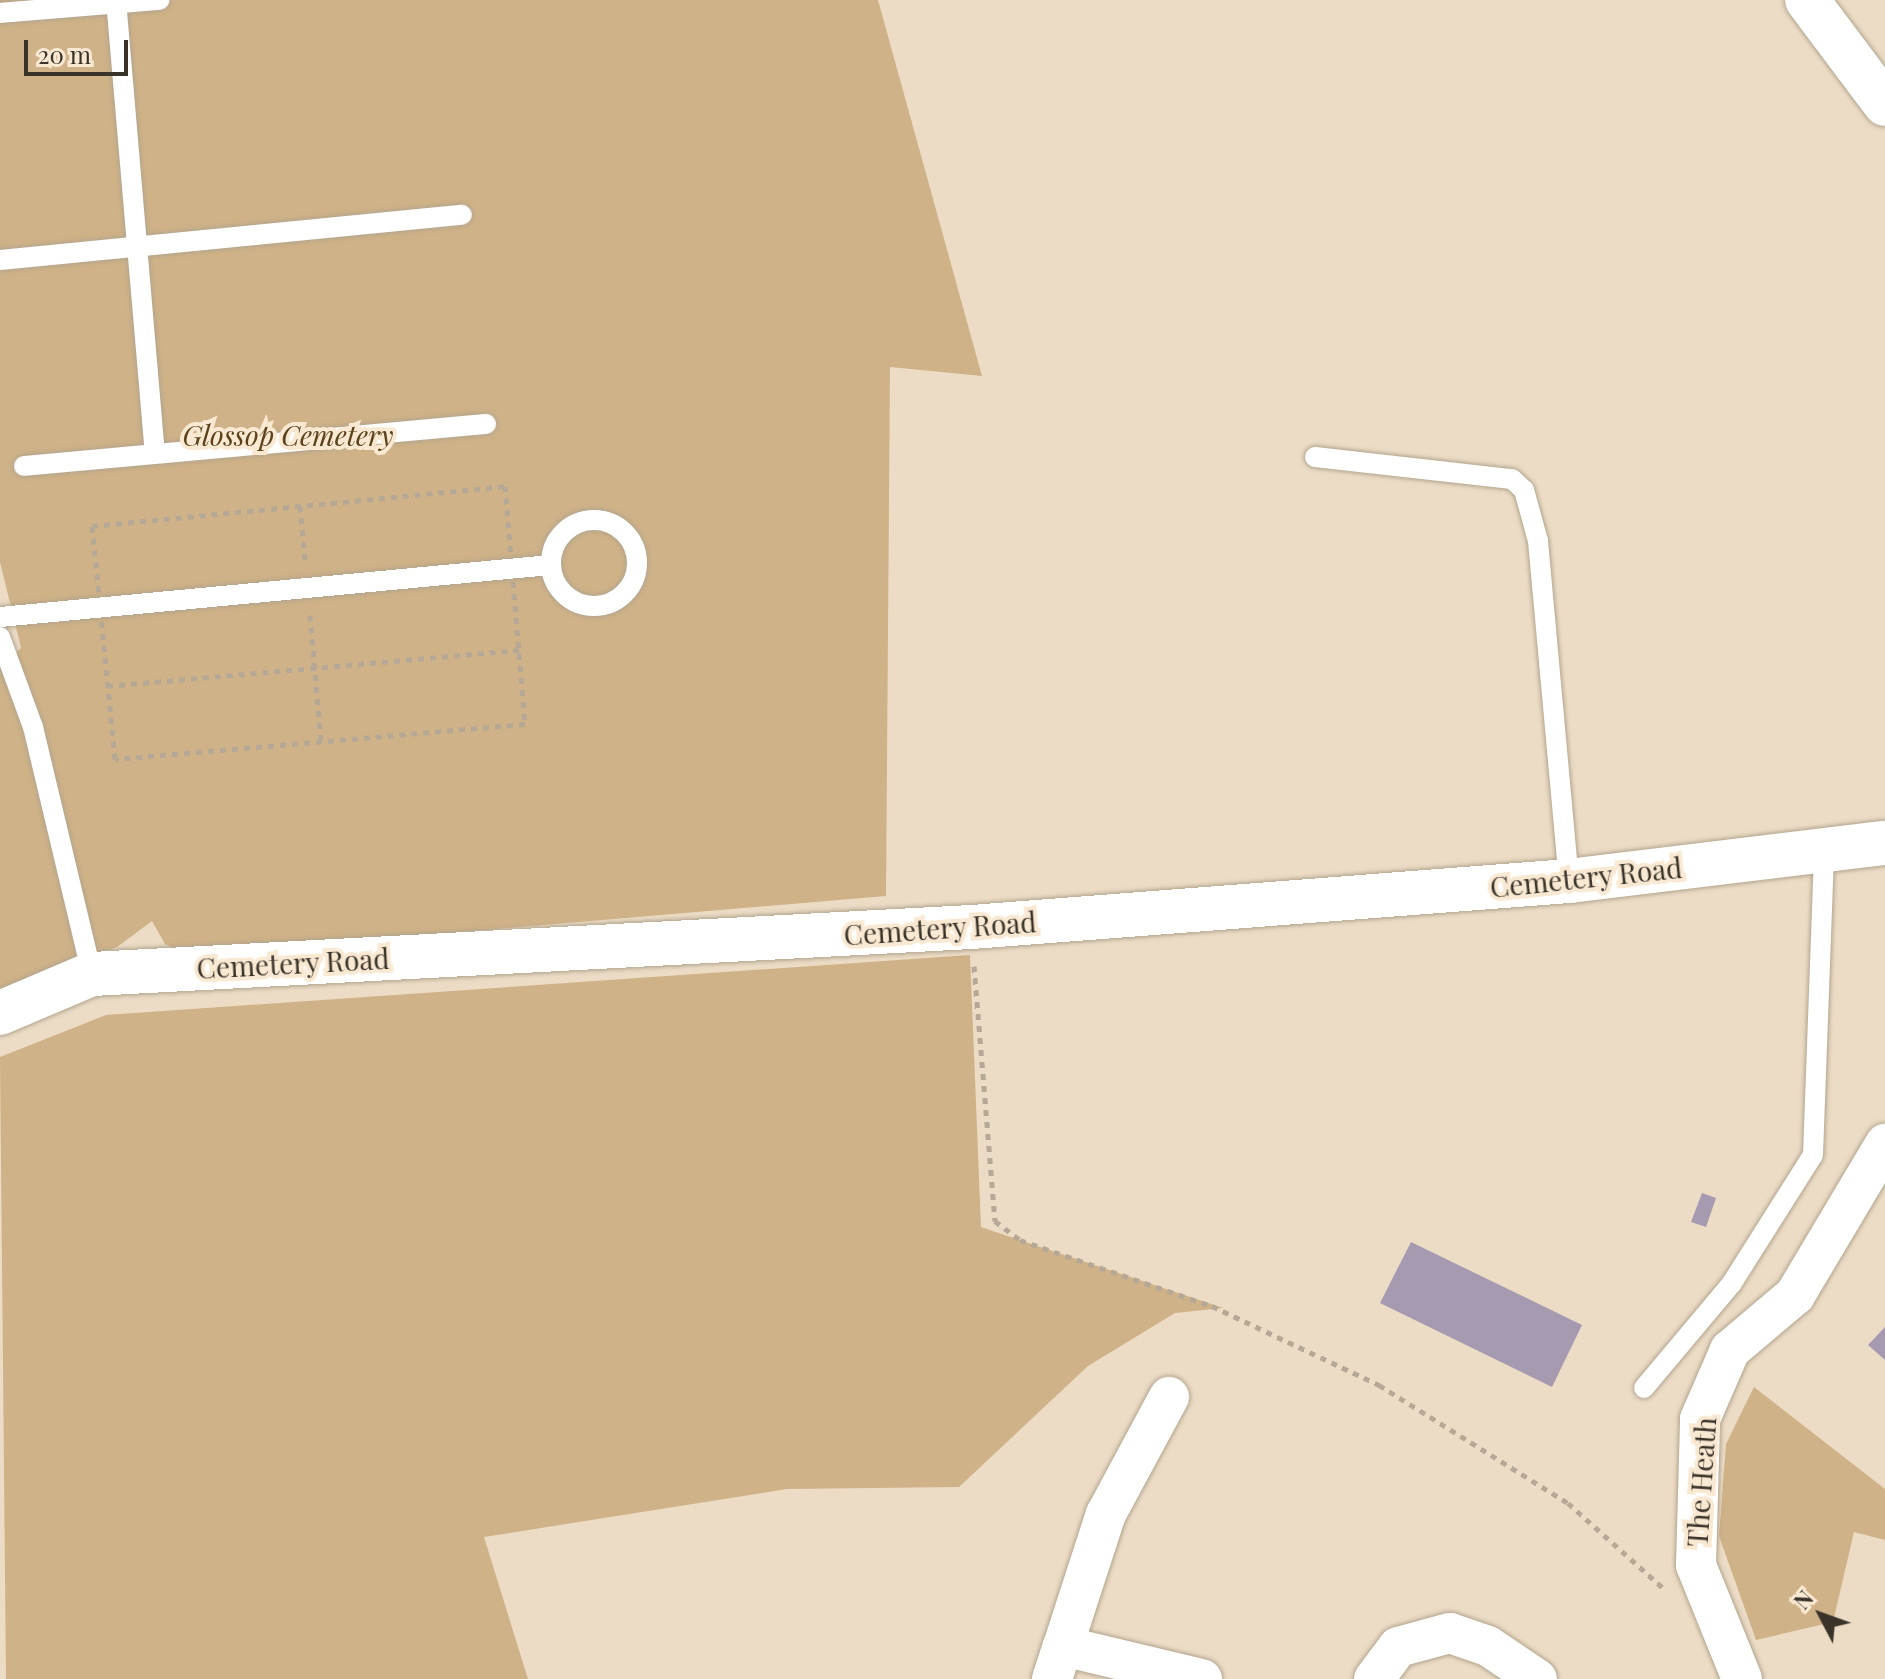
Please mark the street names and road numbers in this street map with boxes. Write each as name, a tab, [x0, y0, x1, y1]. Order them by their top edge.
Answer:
street label: Cemetery Road	[1488, 850, 1684, 904]
street label: Cemetery Road	[842, 904, 1038, 952]
street label: Cemetery Road	[195, 941, 391, 985]
street label: The Heath	[1680, 1416, 1722, 1548]

